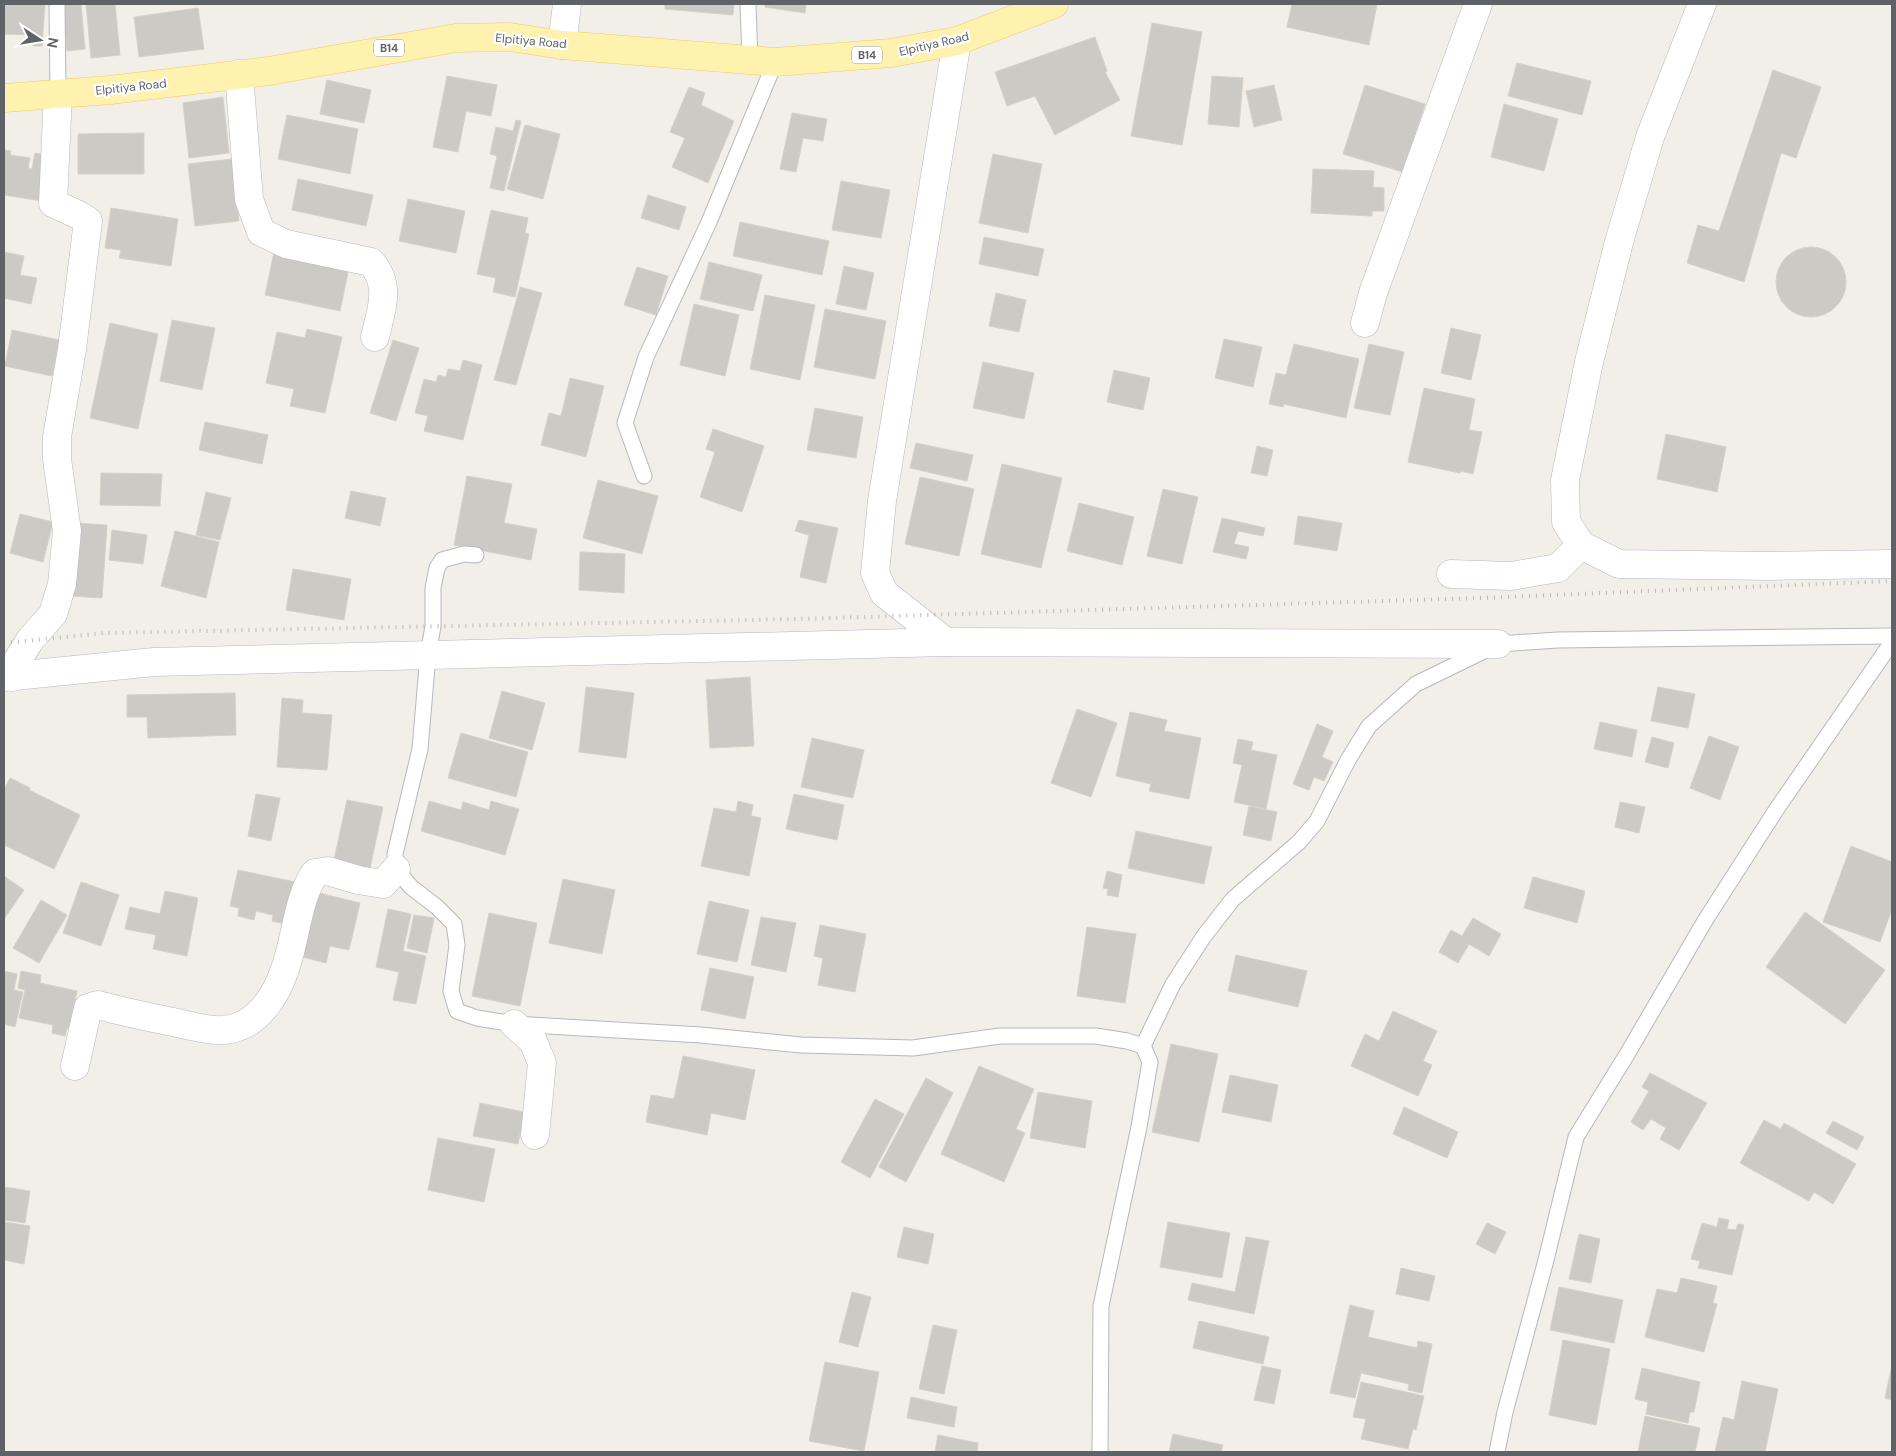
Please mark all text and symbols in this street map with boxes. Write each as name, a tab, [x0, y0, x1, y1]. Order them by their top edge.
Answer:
north arrow	[15, 15, 65, 65]
street label: Elpitiya Road	[897, 28, 971, 60]
street label: Elpitiya Road	[495, 30, 567, 52]
text: N	[43, 36, 63, 50]
road number: B14	[374, 40, 404, 56]
road number: B14	[852, 46, 882, 64]
street label: Elpitiya Road	[95, 75, 167, 99]

